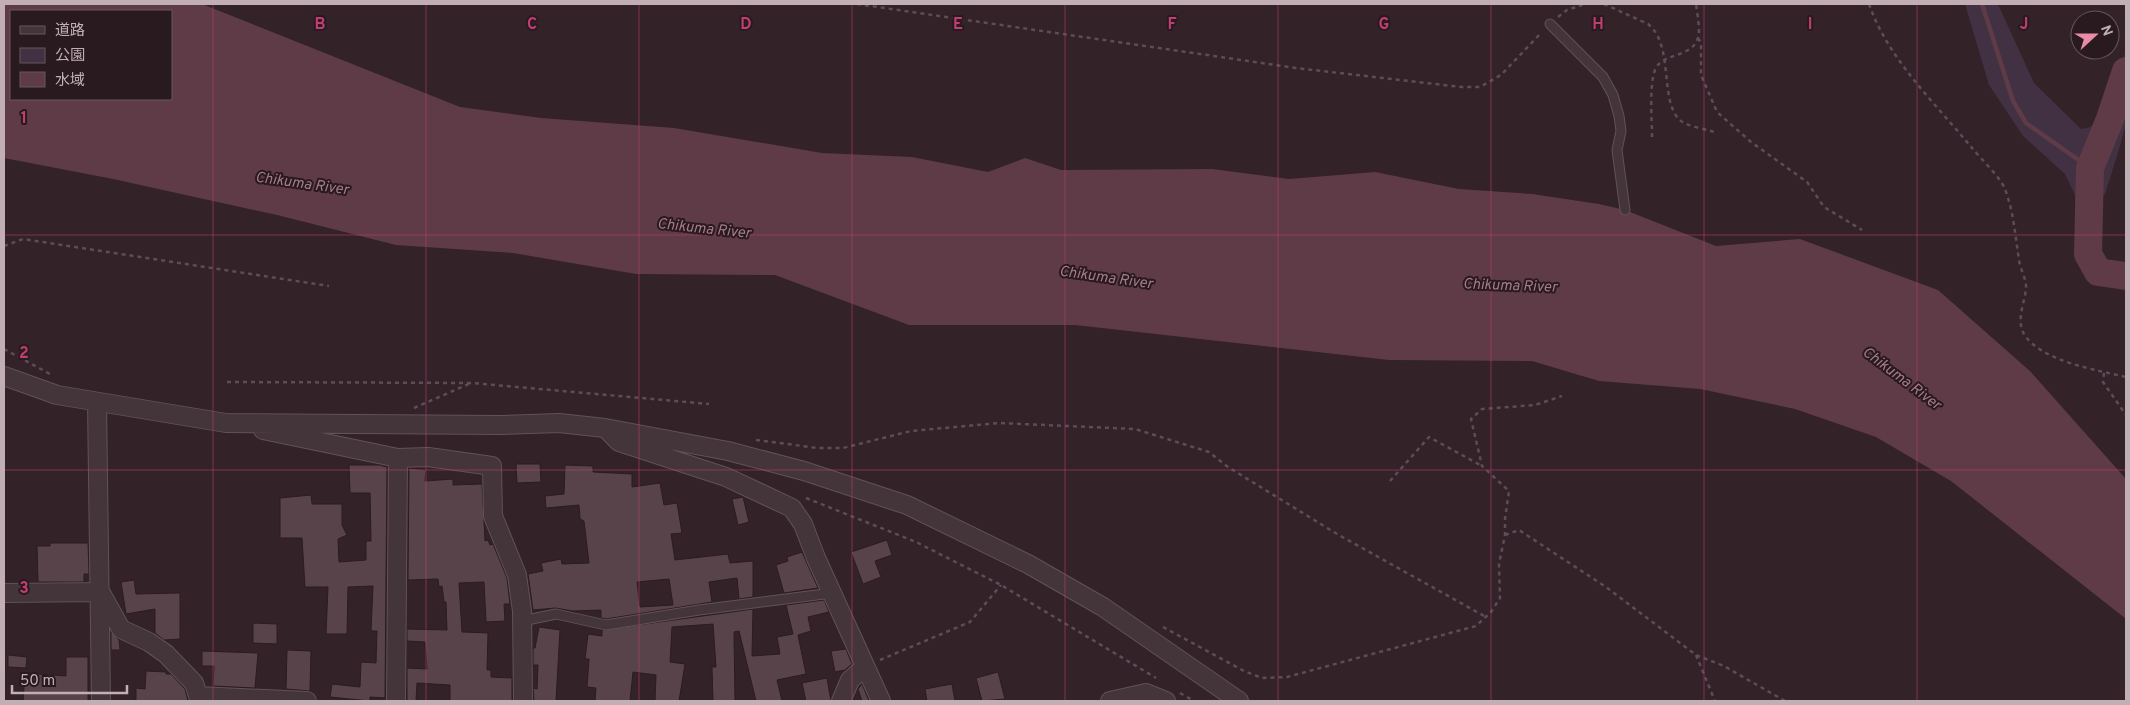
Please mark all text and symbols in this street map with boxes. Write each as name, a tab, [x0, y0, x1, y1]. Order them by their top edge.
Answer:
legend	[10, 10, 172, 100]
north arrow	[2070, 10, 2120, 60]
text: B	[314, 15, 326, 35]
text: C	[527, 15, 537, 35]
text: D	[740, 15, 752, 35]
text: E	[953, 15, 963, 35]
text: F	[1167, 15, 1177, 35]
text: G	[1379, 15, 1389, 35]
text: H	[1592, 15, 1604, 35]
text: I	[1808, 15, 1812, 35]
text: J	[2020, 15, 2028, 35]
text: 道路	[55, 22, 85, 41]
text: N	[2096, 23, 2115, 39]
text: 公園	[55, 47, 85, 66]
text: 水域	[55, 72, 85, 91]
text: 1	[21, 109, 27, 129]
water label: Chikuma River	[254, 169, 351, 201]
water label: Chikuma River	[656, 215, 753, 244]
water label: Chikuma River	[1058, 263, 1155, 295]
water label: Chikuma River	[1463, 275, 1559, 298]
water label: Chikuma River	[1858, 343, 1945, 416]
text: 2	[19, 344, 29, 364]
text: 3	[19, 579, 29, 599]
scale bar	[12, 662, 128, 694]
text: 50 m	[20, 672, 55, 691]

